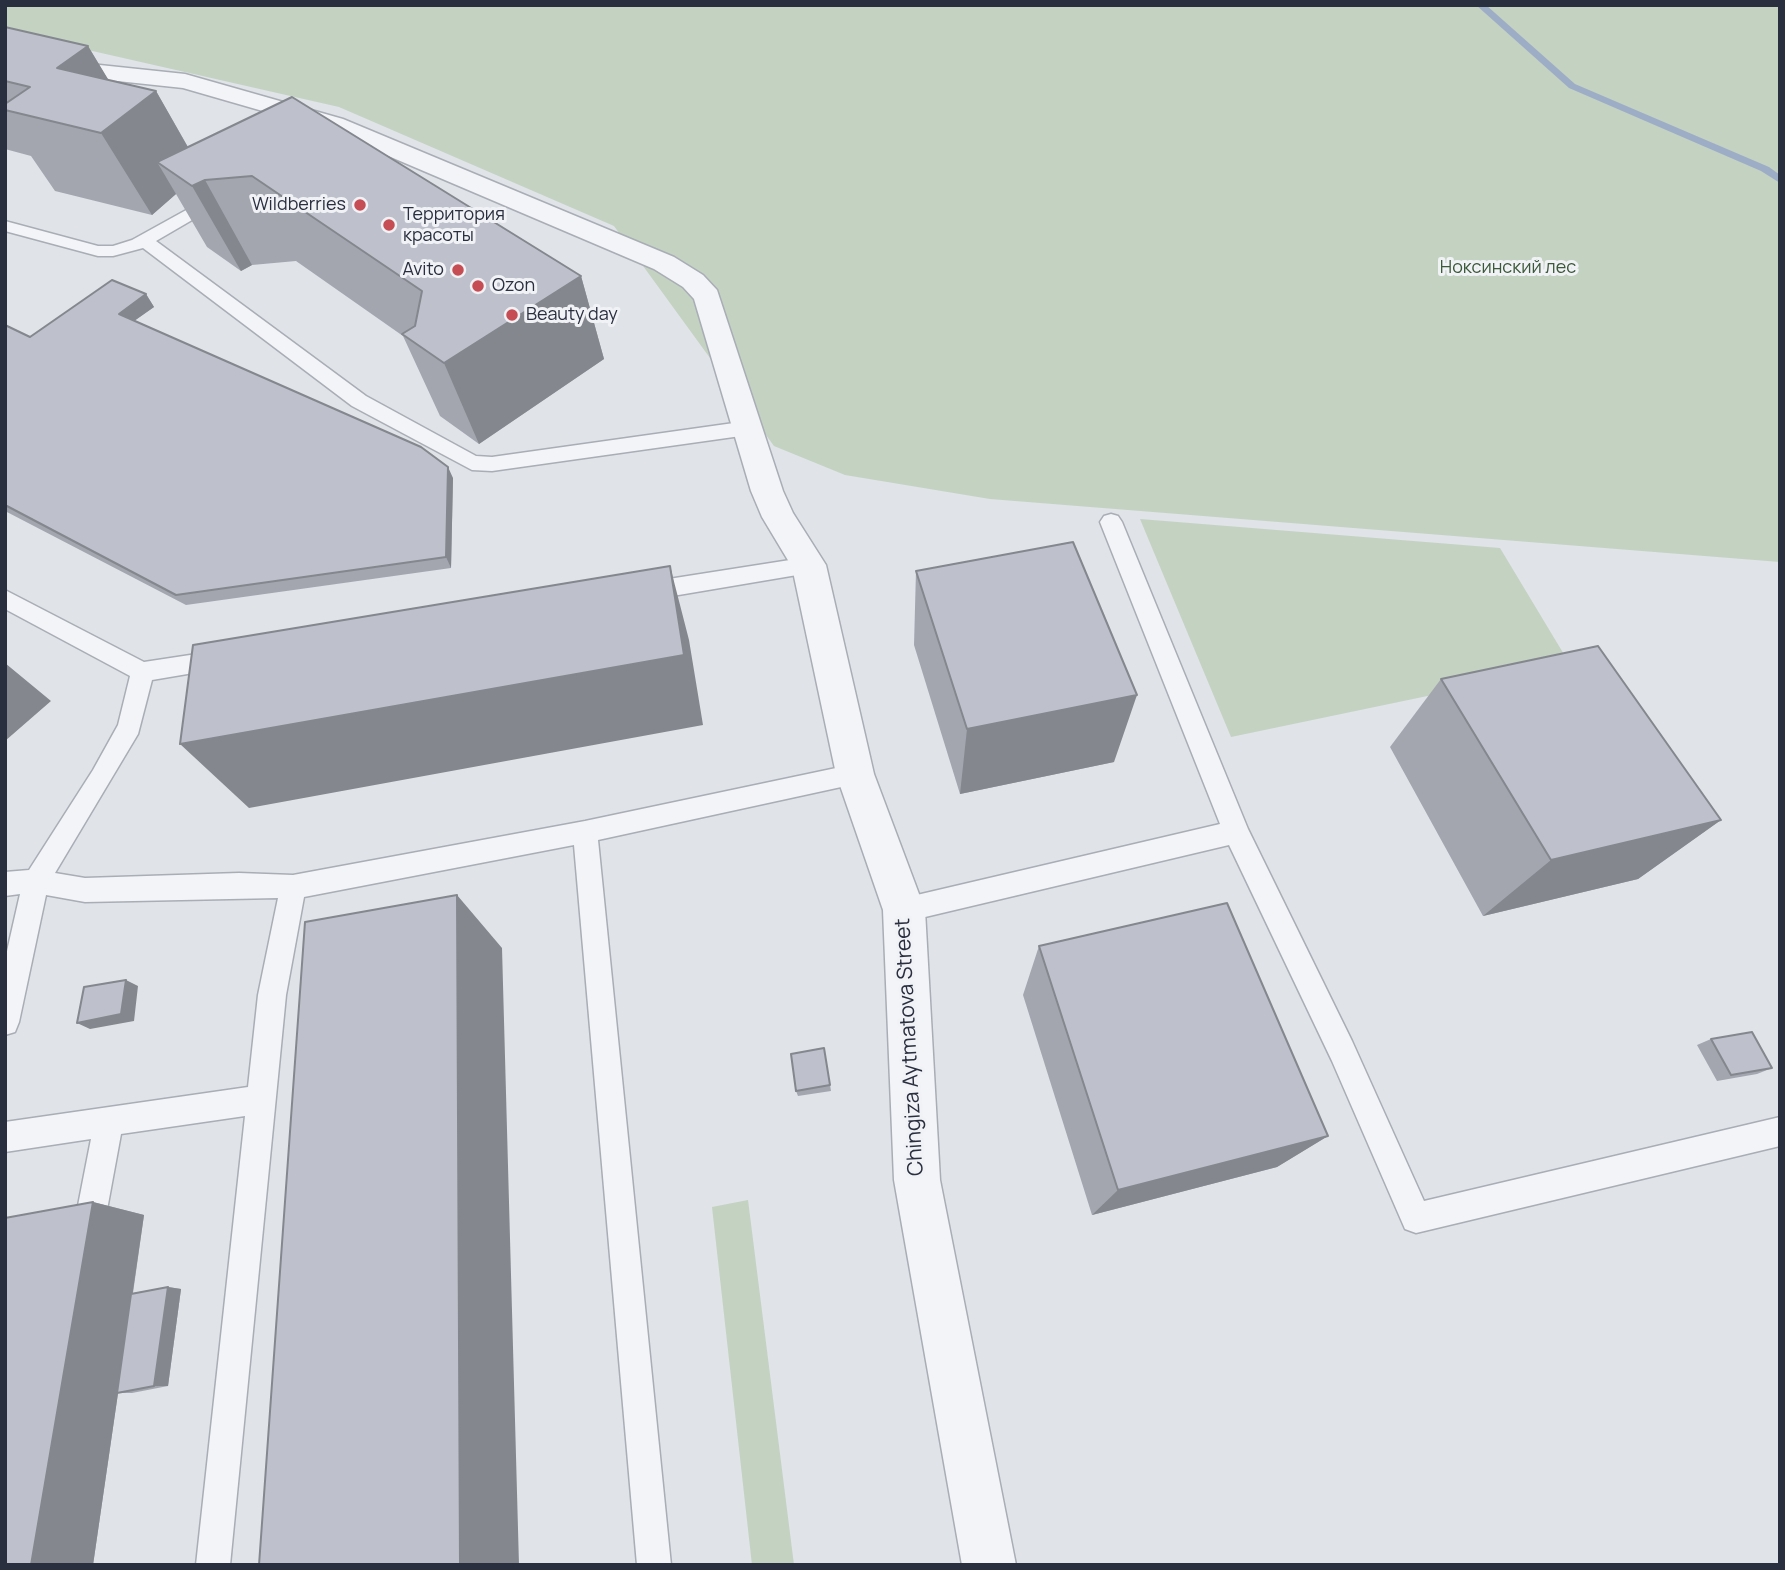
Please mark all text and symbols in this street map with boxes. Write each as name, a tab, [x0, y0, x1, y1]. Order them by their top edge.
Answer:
place label: Wildberries	[252, 194, 346, 216]
marker: Wildberries	[352, 197, 368, 213]
place label: Территория красоты	[403, 204, 505, 246]
marker: Территория красоты	[381, 217, 397, 233]
park label: Ноксинский лес	[1440, 257, 1576, 279]
place label: Avito	[402, 259, 444, 281]
marker: Avito	[450, 262, 466, 278]
place label: Ozon	[492, 275, 535, 297]
marker: Ozon	[470, 278, 486, 294]
place label: Beauty day	[526, 304, 618, 326]
marker: Beauty day	[504, 307, 520, 323]
street label: Chingiza Aytmatova Street	[891, 917, 929, 1177]

